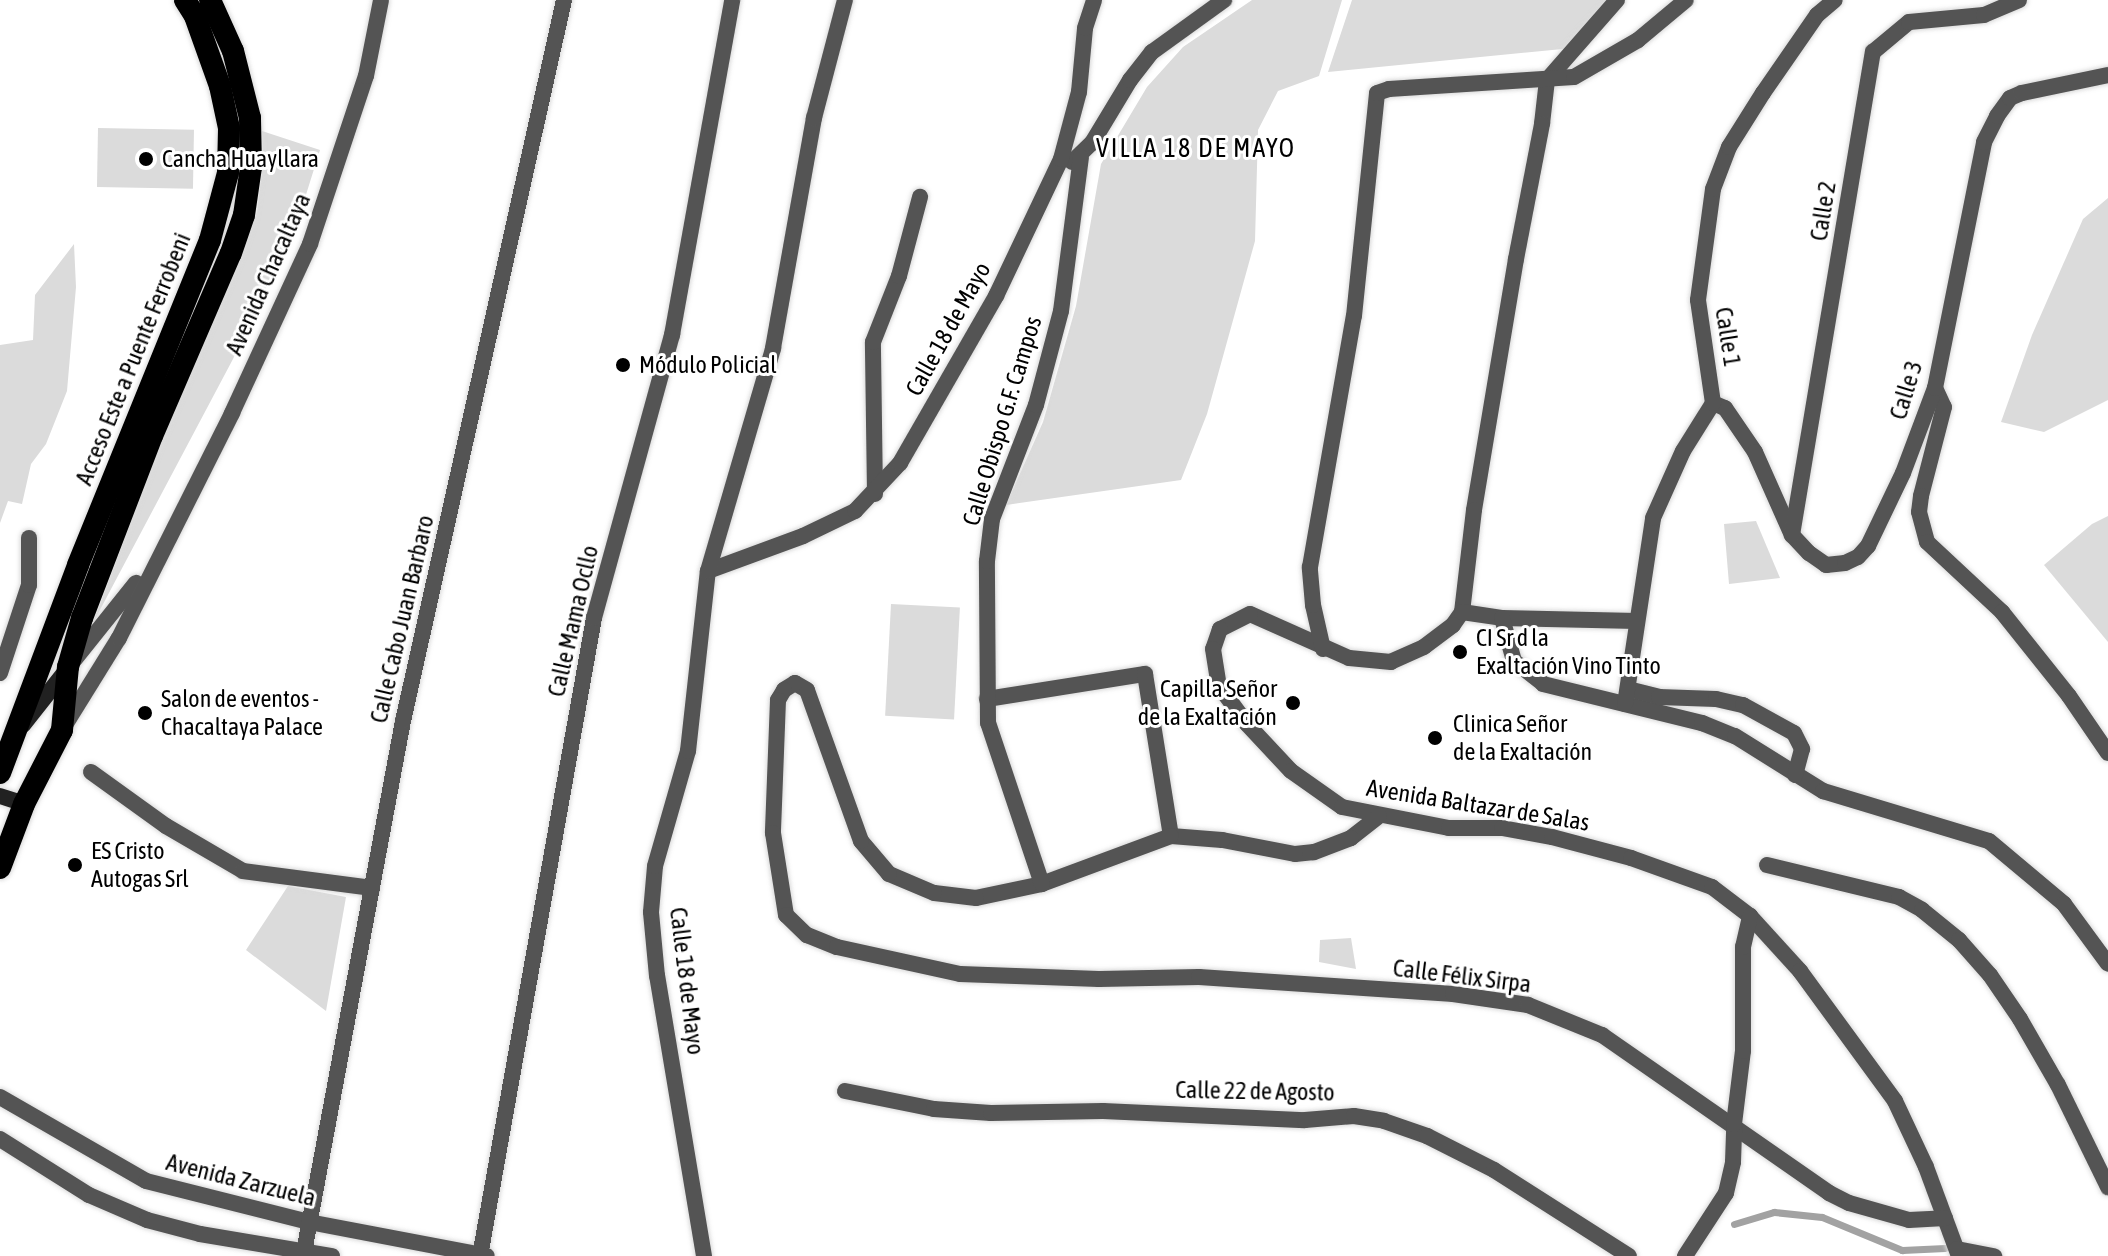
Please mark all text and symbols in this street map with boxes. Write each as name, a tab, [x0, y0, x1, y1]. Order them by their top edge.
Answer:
district label: VILLA 18 DE MAYO	[1096, 133, 1296, 165]
place label: Cancha Huayllara	[162, 145, 319, 173]
marker: Cancha Huayllara	[137, 150, 155, 168]
street label: Calle 2	[1804, 179, 1842, 243]
street label: Avenida Chacaltaya	[219, 189, 317, 359]
street label: Acceso Este a Puente Ferrobeni	[69, 229, 197, 489]
street label: Calle 18 de Mayo	[899, 257, 997, 401]
street label: Calle 1	[1709, 305, 1747, 369]
street label: Calle Obispo G.F. Campos	[956, 313, 1048, 529]
place label: Módulo Policial	[639, 351, 777, 379]
marker: Módulo Policial	[614, 356, 632, 374]
street label: Calle 3	[1883, 357, 1929, 423]
street label: Calle Cabo Juan Barbaro	[364, 512, 440, 726]
street label: Calle Mama Ocllo	[542, 543, 604, 699]
place label: CI Sr d la Exaltación Vino Tinto	[1476, 624, 1661, 680]
marker: CI Sr d la Exaltación Vino Tinto	[1451, 643, 1469, 661]
place label: Capilla Señor de la Exaltación	[1138, 675, 1277, 731]
place label: Salon de eventos - Chacaltaya Palace	[161, 685, 323, 741]
marker: Capilla Señor de la Exaltación	[1284, 694, 1302, 712]
marker: Salon de eventos - Chacaltaya Palace	[136, 704, 154, 722]
place label: Clinica Señor de la Exaltación	[1453, 710, 1592, 766]
marker: Clinica Señor de la Exaltación	[1424, 727, 1446, 749]
street label: Avenida Baltazar de Salas	[1365, 773, 1591, 837]
place label: ES Cristo Autogas Srl	[91, 837, 189, 893]
marker: ES Cristo Autogas Srl	[66, 856, 84, 874]
street label: Calle 18 de Mayo	[664, 906, 710, 1056]
street label: Calle Félix Sirpa	[1391, 953, 1533, 999]
street label: Calle 22 de Agosto	[1175, 1075, 1335, 1107]
street label: Avenida Zarzuela	[163, 1148, 319, 1212]

